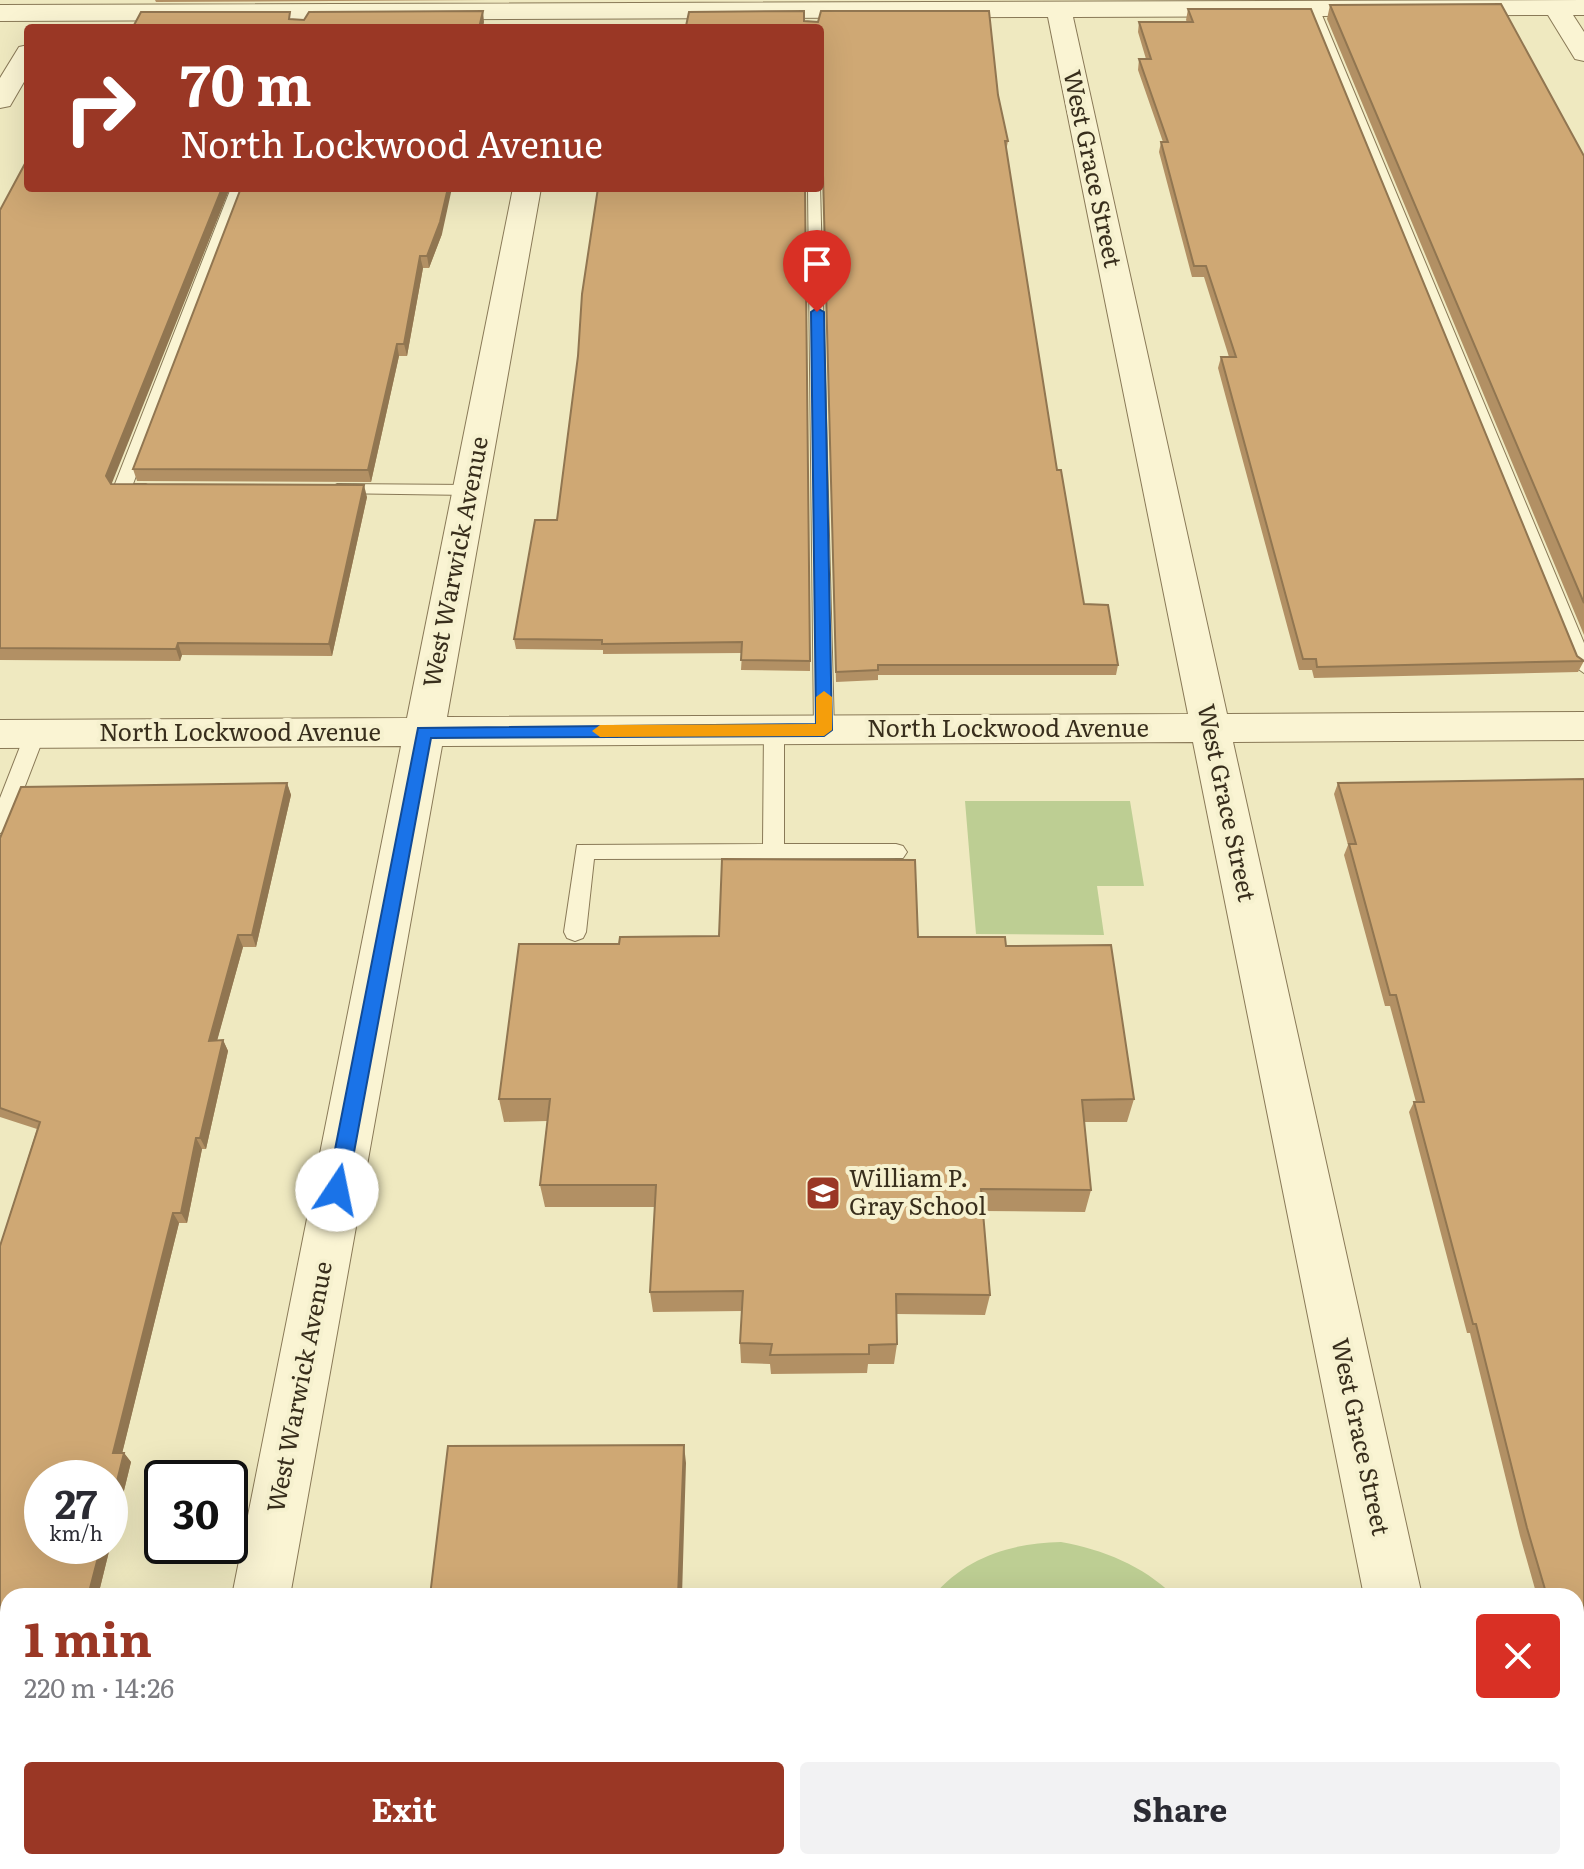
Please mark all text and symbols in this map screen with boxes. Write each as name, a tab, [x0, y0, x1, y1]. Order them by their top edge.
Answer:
text: 70 m	[180, 40, 312, 123]
icon: right	[48, 56, 152, 160]
street label: West Grace Street	[1056, 66, 1133, 271]
text: North Lockwood Avenue	[180, 116, 603, 169]
pin	[783, 230, 851, 312]
icon: arrive	[795, 242, 839, 286]
street label: West Warwick Avenue	[412, 433, 495, 690]
street label: West Grace Street	[1190, 700, 1267, 905]
street label: North Lockwood Avenue	[867, 709, 1149, 744]
street label: North Lockwood Avenue	[99, 713, 381, 748]
position arrow	[295, 1148, 379, 1232]
place label: William P. Gray School	[849, 1159, 986, 1222]
school or university icon: William P. Gray School	[804, 1174, 842, 1212]
street label: West Warwick Avenue	[256, 1258, 339, 1515]
street label: West Grace Street	[1324, 1334, 1401, 1539]
speed limit sign: 30	[144, 1460, 248, 1564]
text: 27	[55, 1472, 97, 1531]
text: km/h	[49, 1517, 103, 1547]
text: 1 min	[24, 1601, 152, 1672]
button: close	[1476, 1614, 1560, 1698]
text: 220 m · 14:26	[24, 1667, 174, 1706]
button: Exit	[24, 1762, 784, 1854]
button: Share	[800, 1762, 1560, 1854]

